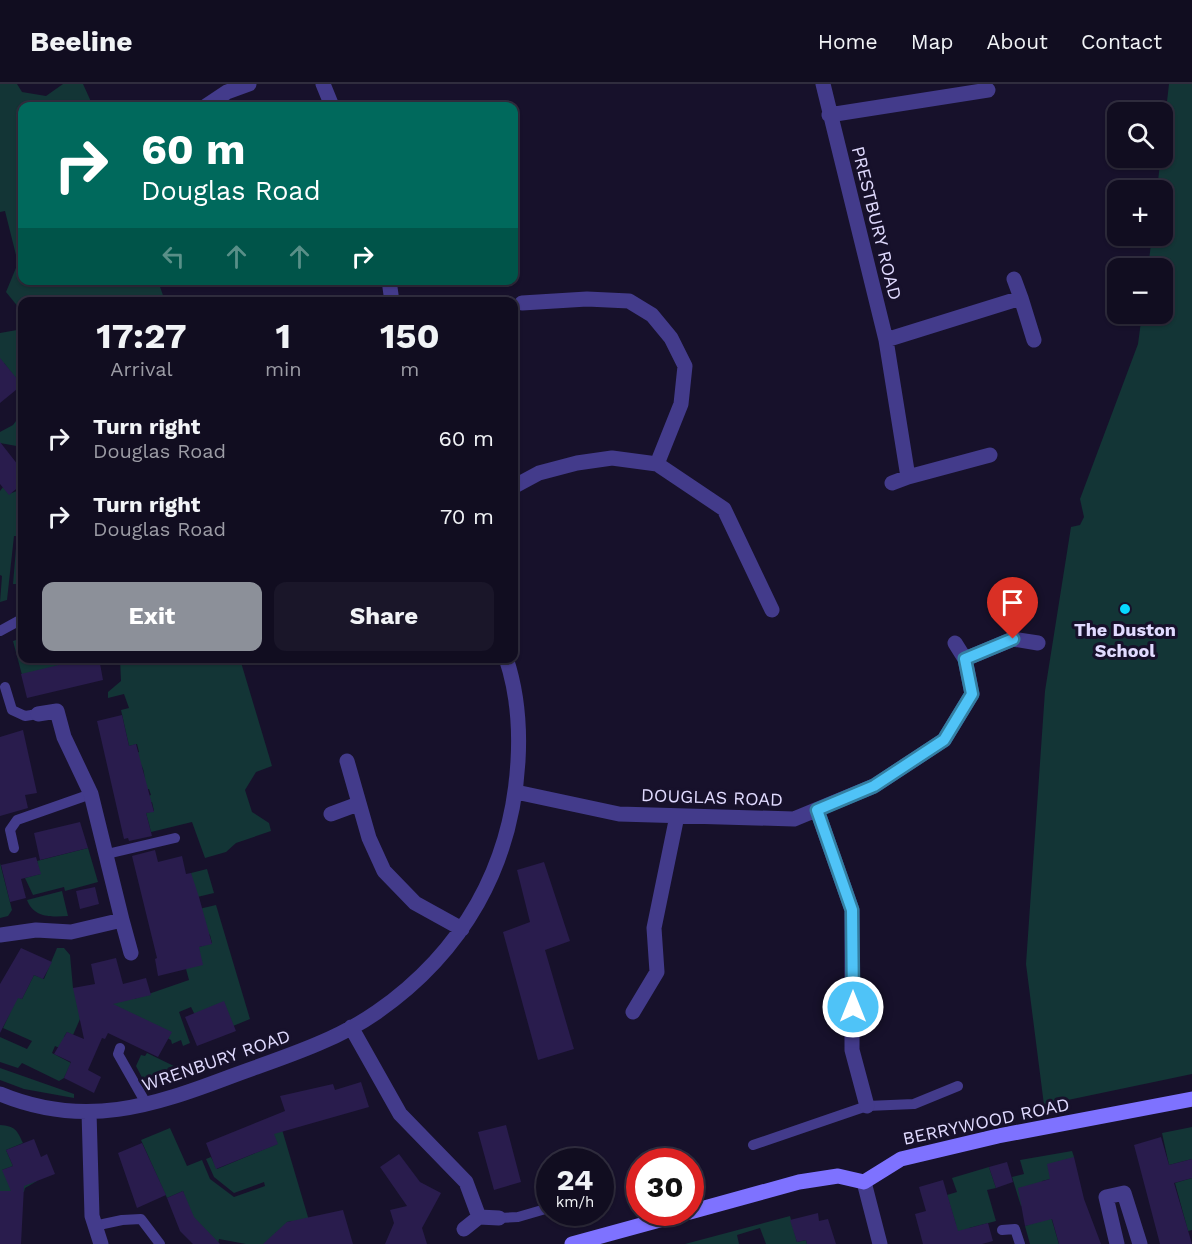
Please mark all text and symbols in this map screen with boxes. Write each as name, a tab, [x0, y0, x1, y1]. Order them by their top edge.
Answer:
text: Beeline	[30, 25, 132, 58]
text: Home	[818, 29, 878, 54]
text: Map	[911, 29, 954, 54]
text: About	[987, 29, 1048, 54]
text: Contact	[1081, 29, 1162, 54]
map controls	[1107, 102, 1173, 324]
button: search	[1107, 102, 1173, 168]
text: 60 m	[141, 125, 245, 174]
icon: right	[42, 126, 120, 204]
street label: PRESTBURY ROAD	[848, 144, 906, 302]
text: Douglas Road	[141, 175, 321, 207]
button: +	[1107, 180, 1173, 246]
icon: left	[157, 240, 190, 273]
icon: ahead	[220, 240, 253, 273]
icon: ahead	[283, 240, 316, 273]
icon: right	[346, 240, 379, 273]
button: −	[1107, 258, 1173, 324]
text: 17:27	[96, 315, 187, 357]
text: 1	[276, 315, 291, 357]
text: 150	[380, 315, 440, 357]
text: Arrival	[110, 357, 173, 381]
text: min	[265, 357, 302, 381]
text: m	[400, 357, 419, 381]
text: Turn right	[93, 414, 200, 439]
icon: right	[42, 422, 75, 455]
text: 60 m	[438, 426, 494, 451]
text: Douglas Road	[93, 439, 226, 463]
text: Turn right	[93, 492, 200, 517]
icon: right	[42, 500, 75, 533]
text: 70 m	[440, 504, 494, 529]
text: Douglas Road	[93, 517, 226, 541]
pin	[987, 577, 1038, 639]
button: Exit	[42, 582, 262, 651]
button: Share	[274, 582, 494, 651]
icon: arrive	[996, 586, 1029, 619]
marker: The Duston School	[1118, 602, 1132, 616]
place label: The Duston School	[1074, 619, 1176, 661]
street label: DOUGLAS ROAD	[641, 784, 783, 810]
position arrow	[821, 975, 885, 1039]
street label: WRENBURY ROAD	[139, 1025, 293, 1095]
street label: BERRYWOOD ROAD	[901, 1093, 1071, 1149]
speed limit sign: 30	[626, 1148, 704, 1226]
text: 24	[557, 1162, 593, 1197]
text: km/h	[556, 1193, 594, 1211]

